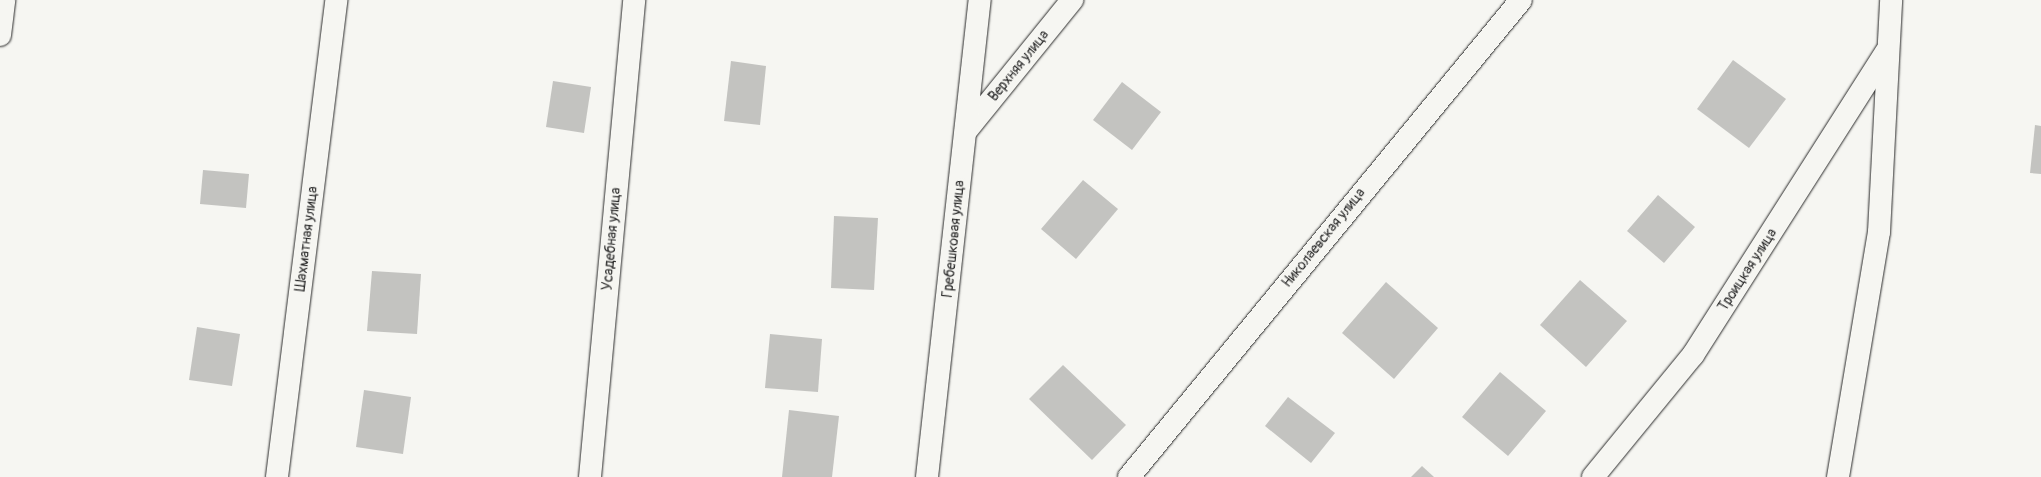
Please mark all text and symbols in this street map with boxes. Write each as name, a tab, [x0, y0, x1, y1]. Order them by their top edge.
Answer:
street label: Верхняя улица	[985, 27, 1053, 105]
street label: Гребешковая улица	[939, 180, 969, 298]
street label: Николаевская улица	[1279, 185, 1369, 291]
street label: Шахматная улица	[292, 186, 322, 292]
street label: Усадебная улица	[599, 187, 625, 291]
street label: Троицкая улица	[1715, 226, 1781, 314]

